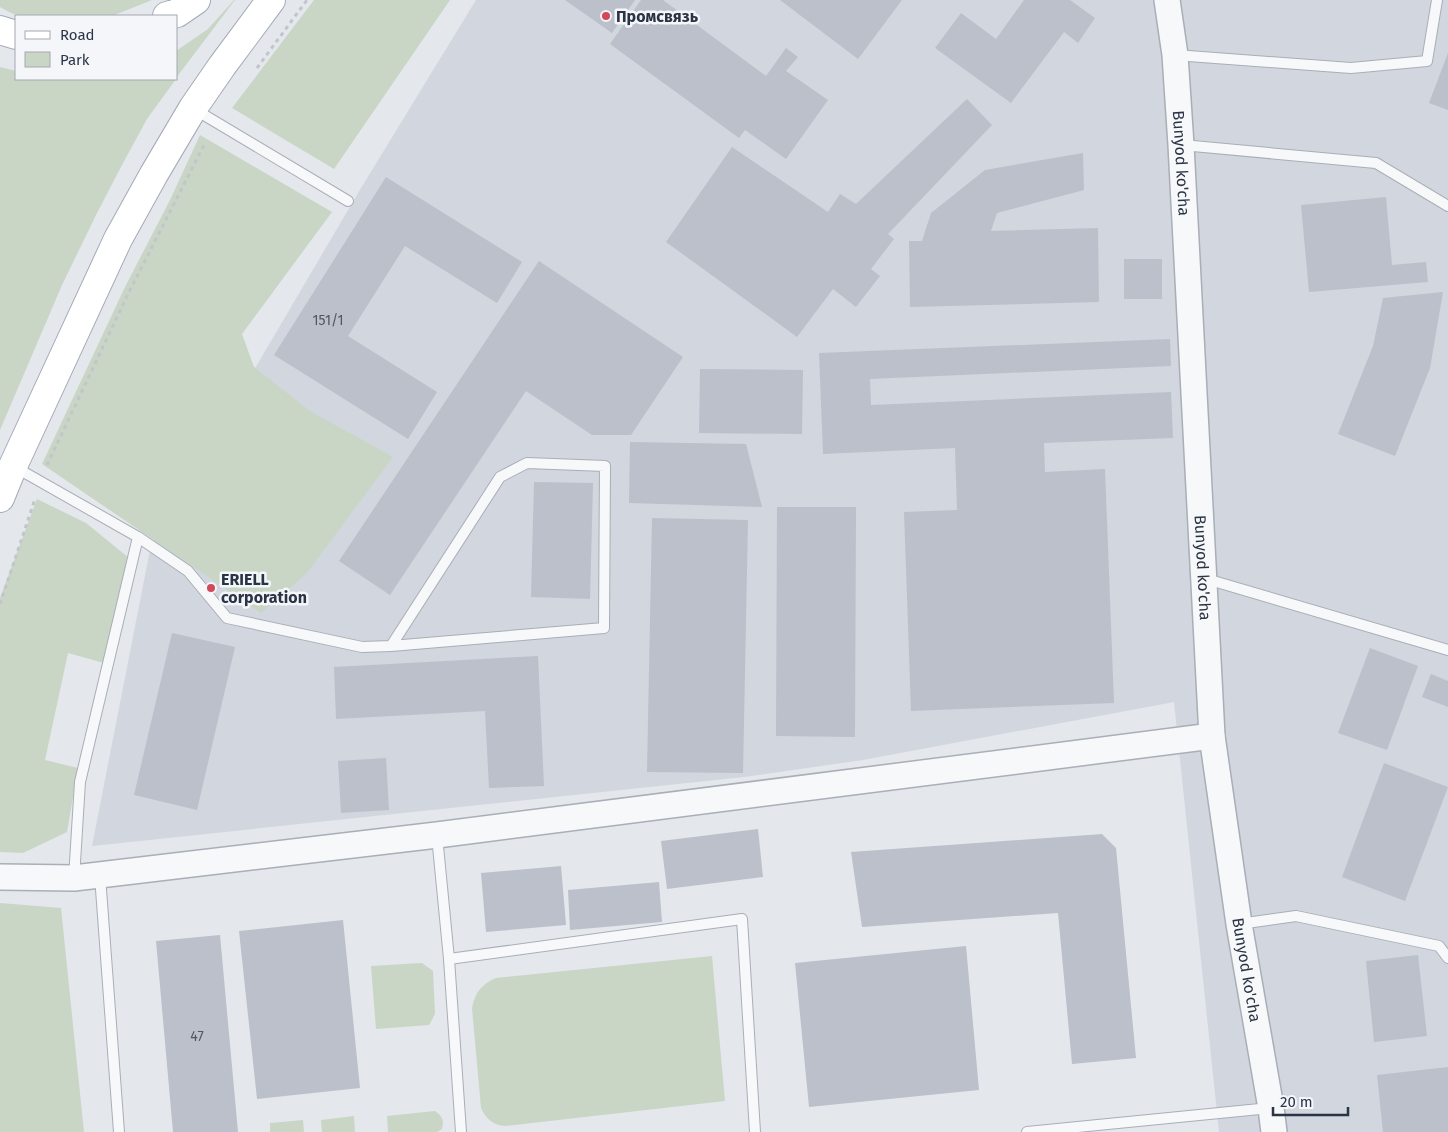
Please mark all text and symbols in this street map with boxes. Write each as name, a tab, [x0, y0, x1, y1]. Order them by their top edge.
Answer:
place label: Промсвязь	[616, 7, 699, 26]
marker: Промсвязь	[600, 10, 612, 22]
legend	[15, 15, 178, 80]
text: Road	[60, 26, 95, 44]
text: Park	[60, 51, 90, 69]
street label: Bunyod ko'cha	[1169, 110, 1194, 216]
house number: 151/1	[313, 312, 343, 329]
street label: Bunyod ko'cha	[1191, 514, 1215, 621]
place label: ERIELL corporation	[221, 570, 307, 607]
marker: ERIELL corporation	[205, 582, 217, 594]
street label: Bunyod ko'cha	[1229, 916, 1265, 1023]
house number: 47	[190, 1028, 204, 1045]
scale bar	[1273, 1084, 1348, 1116]
text: 20 m	[1280, 1093, 1313, 1111]

